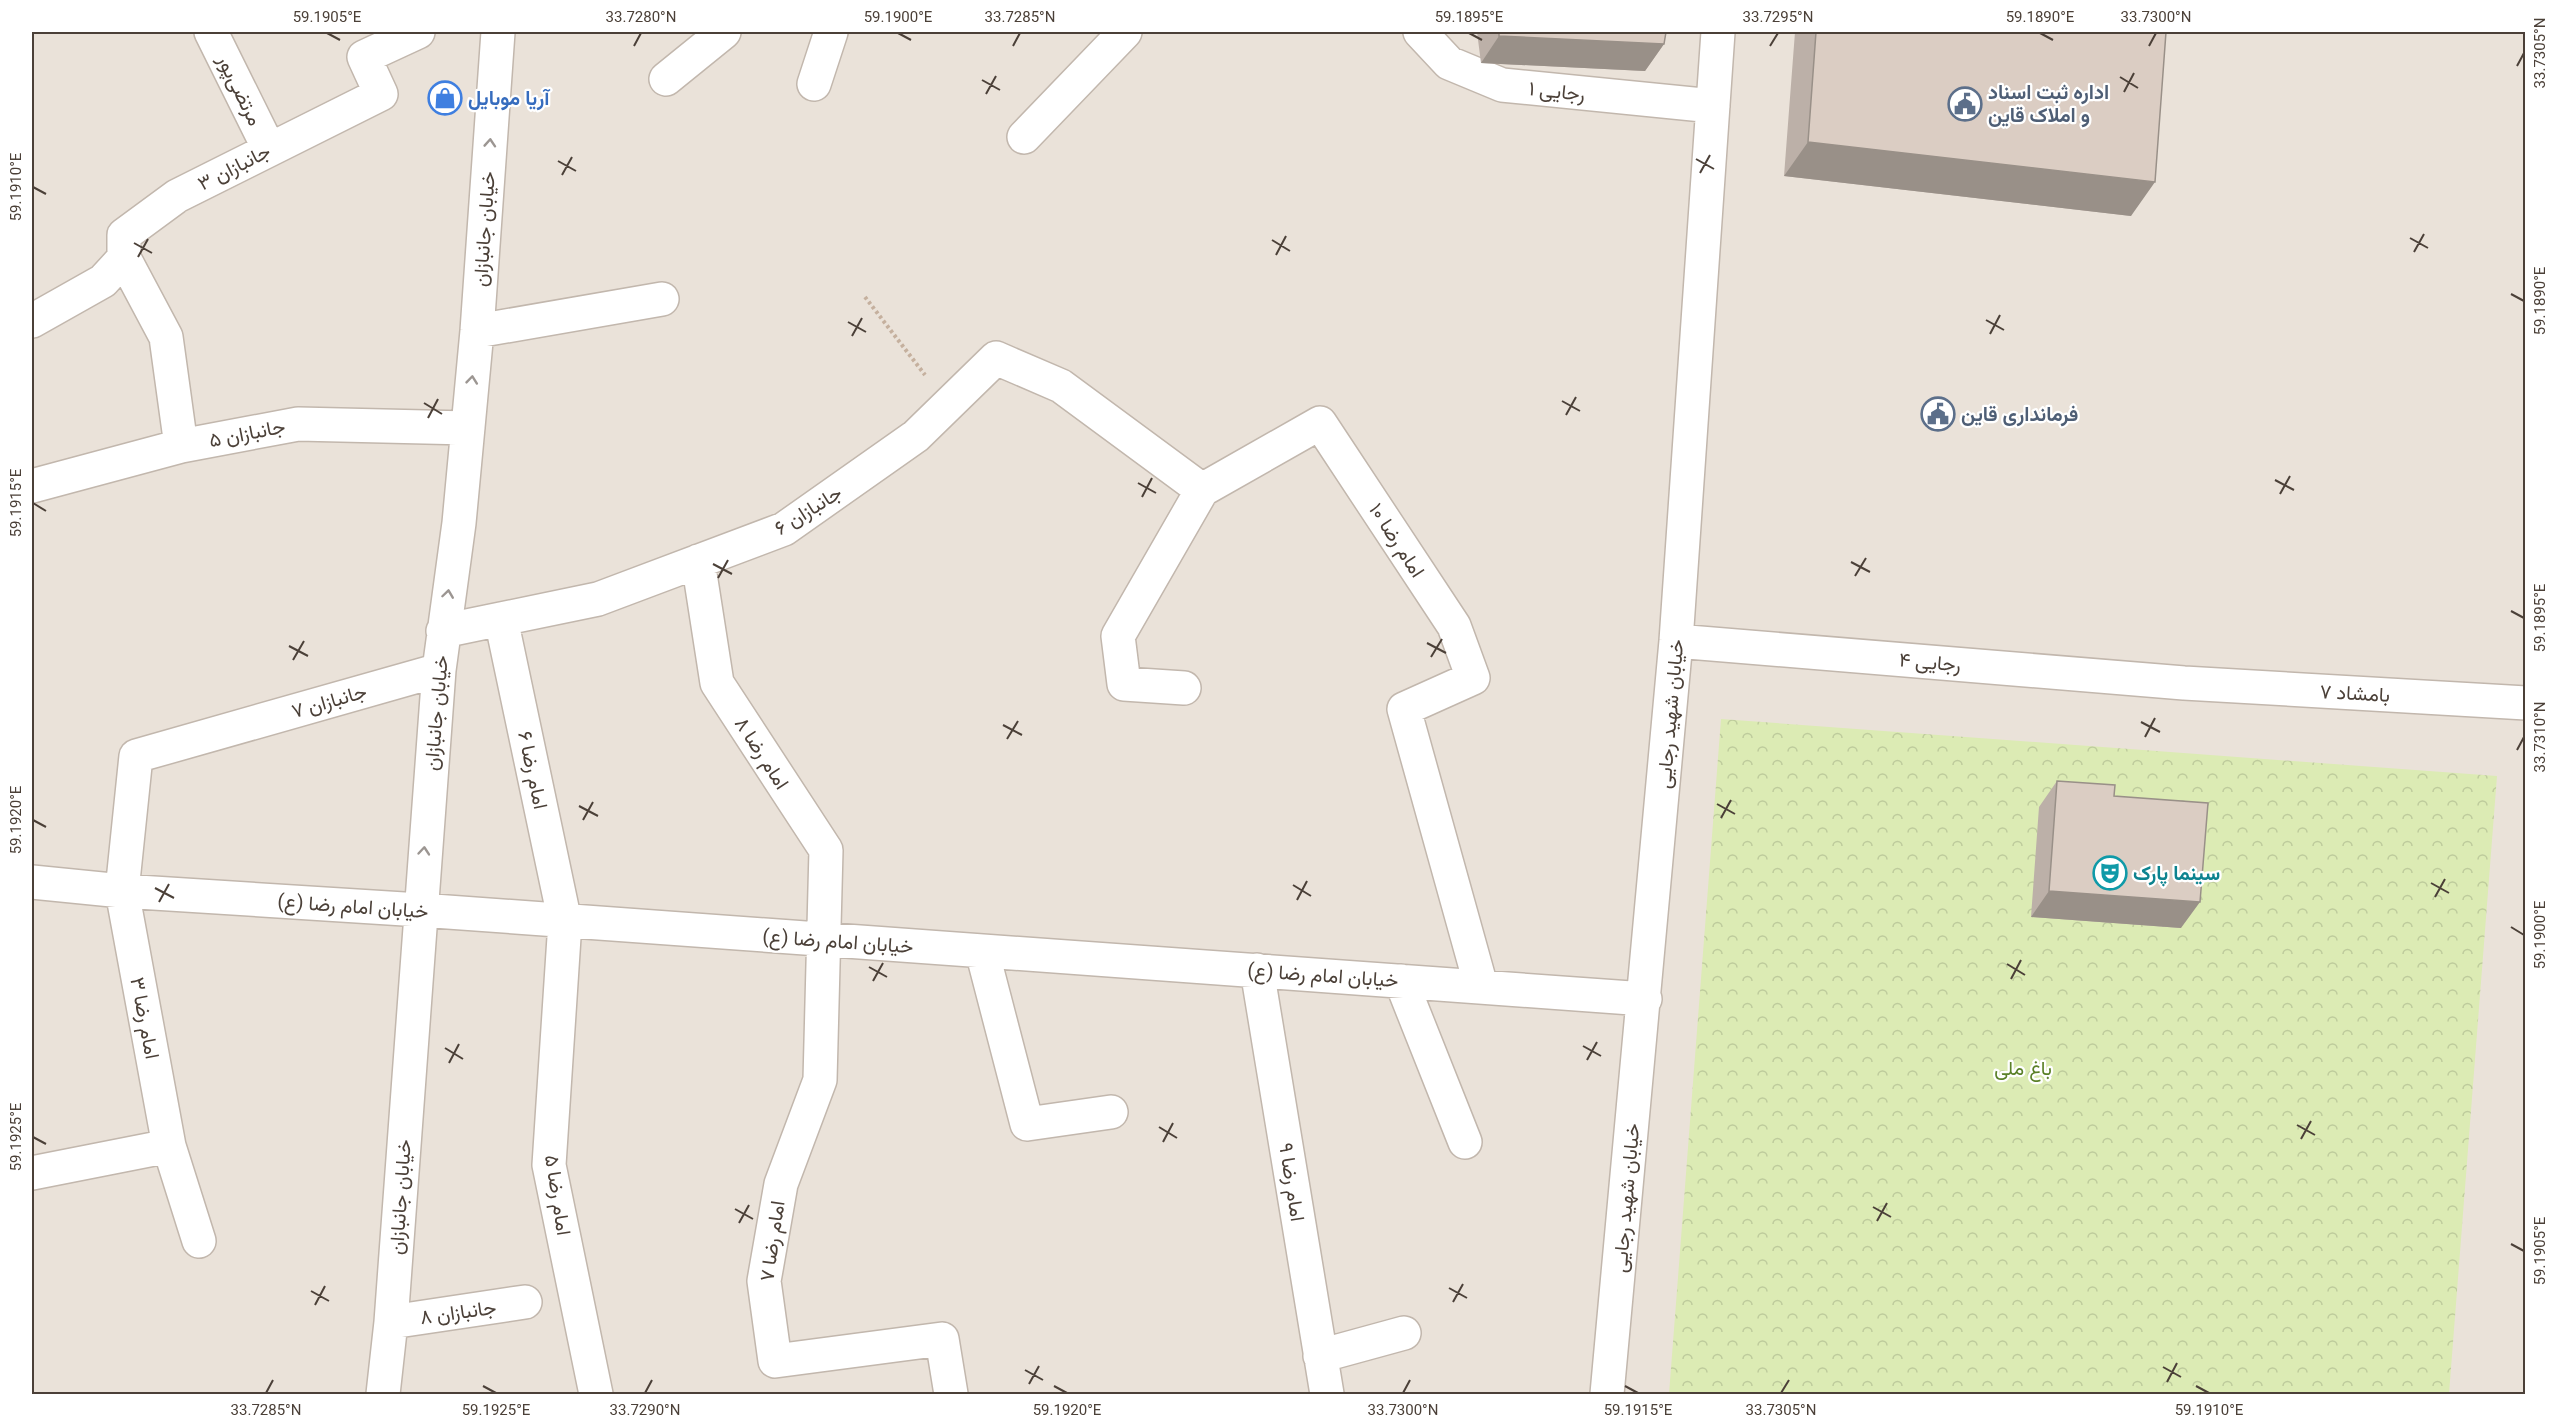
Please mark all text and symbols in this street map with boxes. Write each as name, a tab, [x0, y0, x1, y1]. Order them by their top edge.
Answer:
text: 59.1905°E	[293, 8, 362, 26]
text: 33.7280°N	[606, 8, 676, 26]
text: 59.1900°E	[864, 8, 933, 26]
text: 33.7285°N	[985, 8, 1055, 26]
text: 59.1895°E	[1435, 8, 1504, 26]
text: 33.7295°N	[1743, 8, 1813, 26]
text: 59.1890°E	[2006, 8, 2075, 26]
text: 33.7300°N	[2121, 8, 2191, 26]
text: 33.7305°N	[2531, 18, 2549, 88]
street label: مرتضی‌پور	[210, 50, 268, 130]
street label: رجایی ۱	[1527, 76, 1586, 107]
shop icon: آریا موبایل	[427, 80, 463, 116]
place label: اداره ثبت اسناد و املاک قاین	[1988, 80, 2109, 128]
place label: آریا موبایل	[468, 86, 551, 111]
public building icon: اداره ثبت اسناد و املاک قاین	[1947, 86, 1983, 122]
street label: جانبازان ۳	[194, 139, 275, 196]
one-way arrow	[483, 139, 496, 148]
text: 59.1910°E	[7, 152, 25, 221]
street label: خیابان جانبازان	[468, 170, 501, 288]
text: 59.1890°E	[2531, 266, 2549, 335]
one-way arrow	[465, 375, 478, 384]
public building icon: فرمانداری قاین	[1920, 396, 1956, 432]
place label: فرمانداری قاین	[1961, 402, 2078, 427]
street label: جانبازان ۵	[207, 414, 287, 453]
text: 59.1915°E	[7, 468, 25, 537]
street label: جانبازان ۶	[770, 480, 847, 541]
street label: امام رضا ۱۰	[1363, 498, 1430, 582]
text: 59.1895°E	[2531, 583, 2549, 652]
one-way arrow	[442, 590, 454, 599]
street label: خیابان شهید رجایی	[1652, 638, 1689, 790]
street label: رجایی ۴	[1898, 647, 1962, 678]
street label: خیابان جانبازان	[419, 654, 454, 772]
street label: جانبازان ۷	[289, 679, 370, 724]
street label: بامشاد ۷	[2319, 679, 2391, 707]
text: 33.7310°N	[2531, 702, 2549, 772]
street label: امام رضا ۸	[729, 712, 794, 794]
street label: امام رضا ۶	[512, 729, 553, 812]
text: 59.1920°E	[7, 785, 25, 854]
one-way arrow	[417, 847, 430, 856]
theatre icon: سینما پارک	[2092, 855, 2128, 891]
place label: سینما پارک	[2133, 861, 2220, 887]
street label: خیابان امام رضا (ع)	[277, 889, 429, 925]
text: 59.1900°E	[2531, 900, 2549, 969]
street label: خیابان امام رضا (ع)	[762, 924, 914, 960]
street label: خیابان امام رضا (ع)	[1247, 958, 1399, 994]
street label: امام رضا ۳	[124, 975, 165, 1061]
park label: باغ ملی	[1994, 1056, 2052, 1082]
text: 59.1925°E	[7, 1102, 25, 1171]
street label: خیابان شهید رجایی	[1608, 1122, 1645, 1274]
street label: خیابان جانبازان	[384, 1138, 417, 1256]
street label: امام رضا ۹	[1273, 1141, 1310, 1223]
street label: امام رضا ۵	[539, 1153, 576, 1237]
street label: امام رضا ۷	[754, 1199, 791, 1283]
text: 59.1905°E	[2531, 1216, 2549, 1285]
street label: جانبازان ۸	[418, 1295, 498, 1330]
text: 33.7285°N	[231, 1401, 301, 1419]
text: 59.1925°E	[462, 1401, 531, 1419]
text: 33.7290°N	[610, 1401, 680, 1419]
text: 59.1920°E	[1033, 1401, 1102, 1419]
text: 33.7300°N	[1368, 1401, 1438, 1419]
text: 59.1915°E	[1604, 1401, 1673, 1419]
text: 33.7305°N	[1746, 1401, 1816, 1419]
text: 59.1910°E	[2175, 1401, 2244, 1419]

